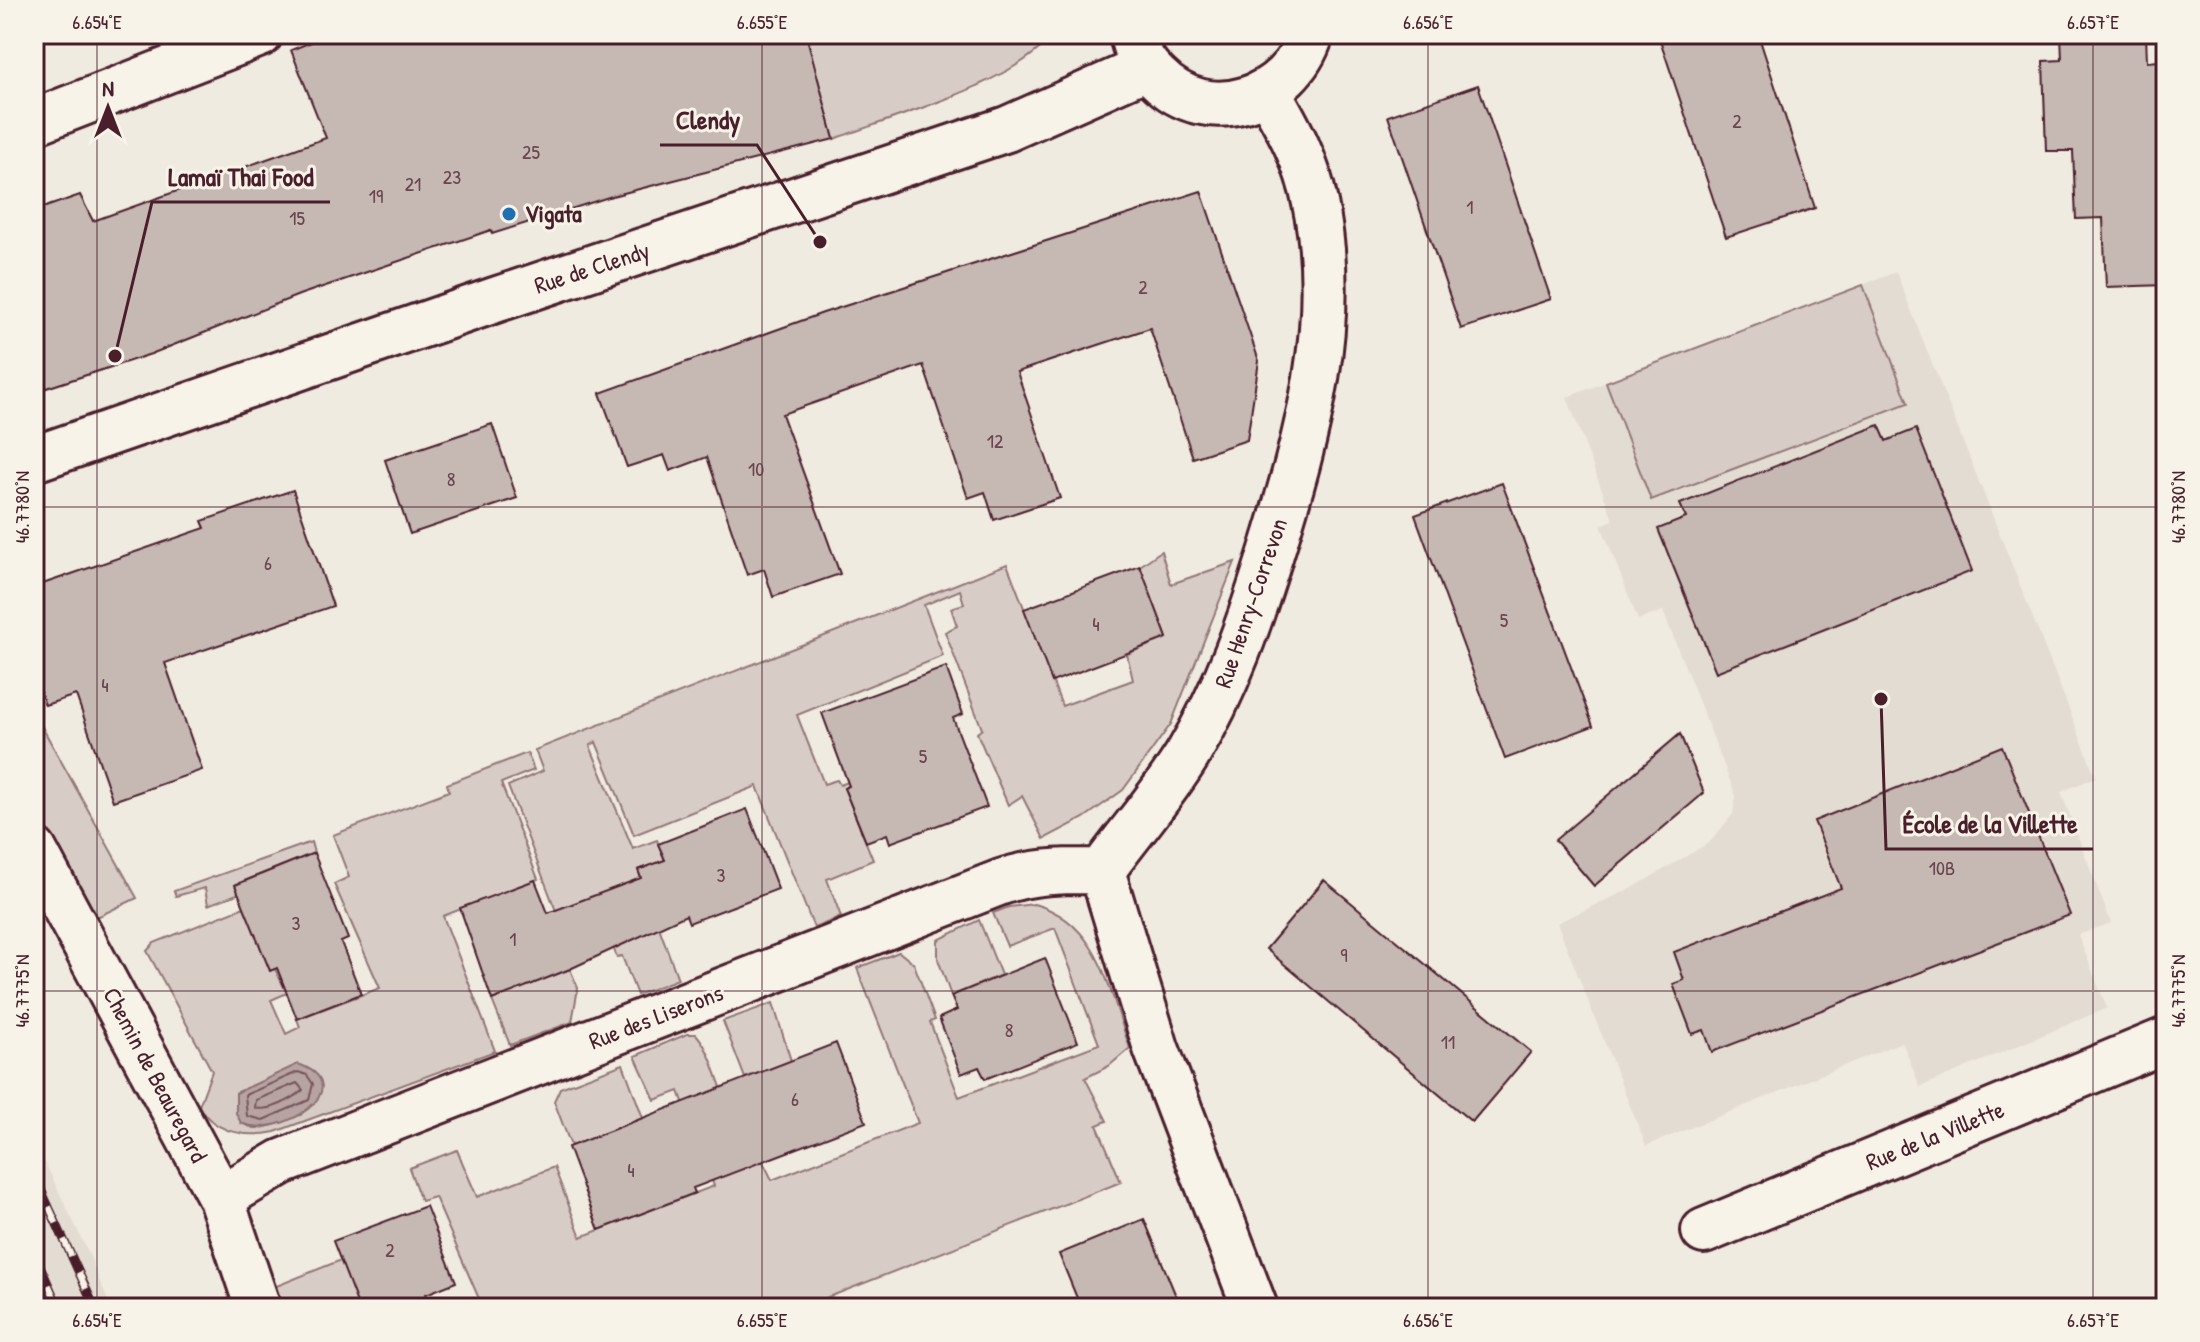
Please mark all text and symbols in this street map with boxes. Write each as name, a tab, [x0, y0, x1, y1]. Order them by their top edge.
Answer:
text: 6.654°E	[72, 8, 122, 35]
text: 6.655°E	[737, 8, 787, 35]
text: 6.656°E	[1403, 8, 1453, 35]
text: 6.657°E	[2067, 8, 2119, 35]
north arrow	[68, 68, 148, 148]
text: N	[102, 73, 114, 103]
callout: Clendy	[660, 95, 757, 145]
text: Clendy	[676, 102, 740, 138]
house number: 2	[1732, 107, 1742, 134]
house number: 25	[522, 138, 540, 165]
callout: Lamaï Thai Food	[152, 152, 330, 202]
text: Lamaï Thai Food	[168, 159, 315, 194]
house number: 23	[443, 163, 461, 190]
house number: 21	[405, 170, 421, 197]
house number: 19	[369, 182, 383, 209]
house number: 1	[1466, 193, 1474, 220]
place label: Vigata	[525, 197, 582, 230]
house number: 15	[289, 204, 305, 231]
marker: Vigata	[500, 205, 518, 223]
street label: Rue de Clendy	[530, 233, 653, 301]
house number: 2	[1138, 273, 1148, 300]
house number: 12	[987, 427, 1004, 454]
house number: 10	[748, 455, 764, 482]
house number: 8	[447, 465, 455, 492]
text: 46.7780°N	[8, 471, 35, 543]
text: 46.7780°N	[2164, 471, 2191, 543]
street label: Rue Henry-Correvon	[1206, 514, 1294, 692]
house number: 6	[264, 549, 272, 576]
house number: 5	[1500, 606, 1509, 633]
house number: 4	[1092, 610, 1100, 637]
house number: 4	[101, 671, 109, 698]
house number: 5	[919, 742, 928, 769]
callout: École de la Villette	[1886, 799, 2093, 849]
text: École de la Villette	[1902, 806, 2078, 841]
house number: 10B	[1929, 854, 1955, 881]
house number: 3	[717, 861, 726, 888]
house number: 3	[292, 909, 301, 936]
house number: 1	[509, 925, 517, 952]
house number: 9	[1340, 941, 1348, 968]
text: 46.7775°N	[8, 954, 35, 1028]
text: 46.7775°N	[2164, 954, 2191, 1028]
street label: Rue des Liserons	[584, 976, 727, 1056]
street label: Chemin de Beauregard	[96, 982, 215, 1167]
house number: 8	[1005, 1016, 1013, 1043]
house number: 11	[1441, 1028, 1455, 1055]
house number: 6	[791, 1085, 799, 1112]
street label: Rue de la Villette	[1861, 1093, 2009, 1177]
house number: 4	[627, 1156, 635, 1183]
house number: 2	[385, 1236, 395, 1263]
text: 6.654°E	[72, 1306, 122, 1333]
text: 6.655°E	[737, 1306, 787, 1333]
text: 6.656°E	[1403, 1306, 1453, 1333]
text: 6.657°E	[2067, 1306, 2119, 1333]

